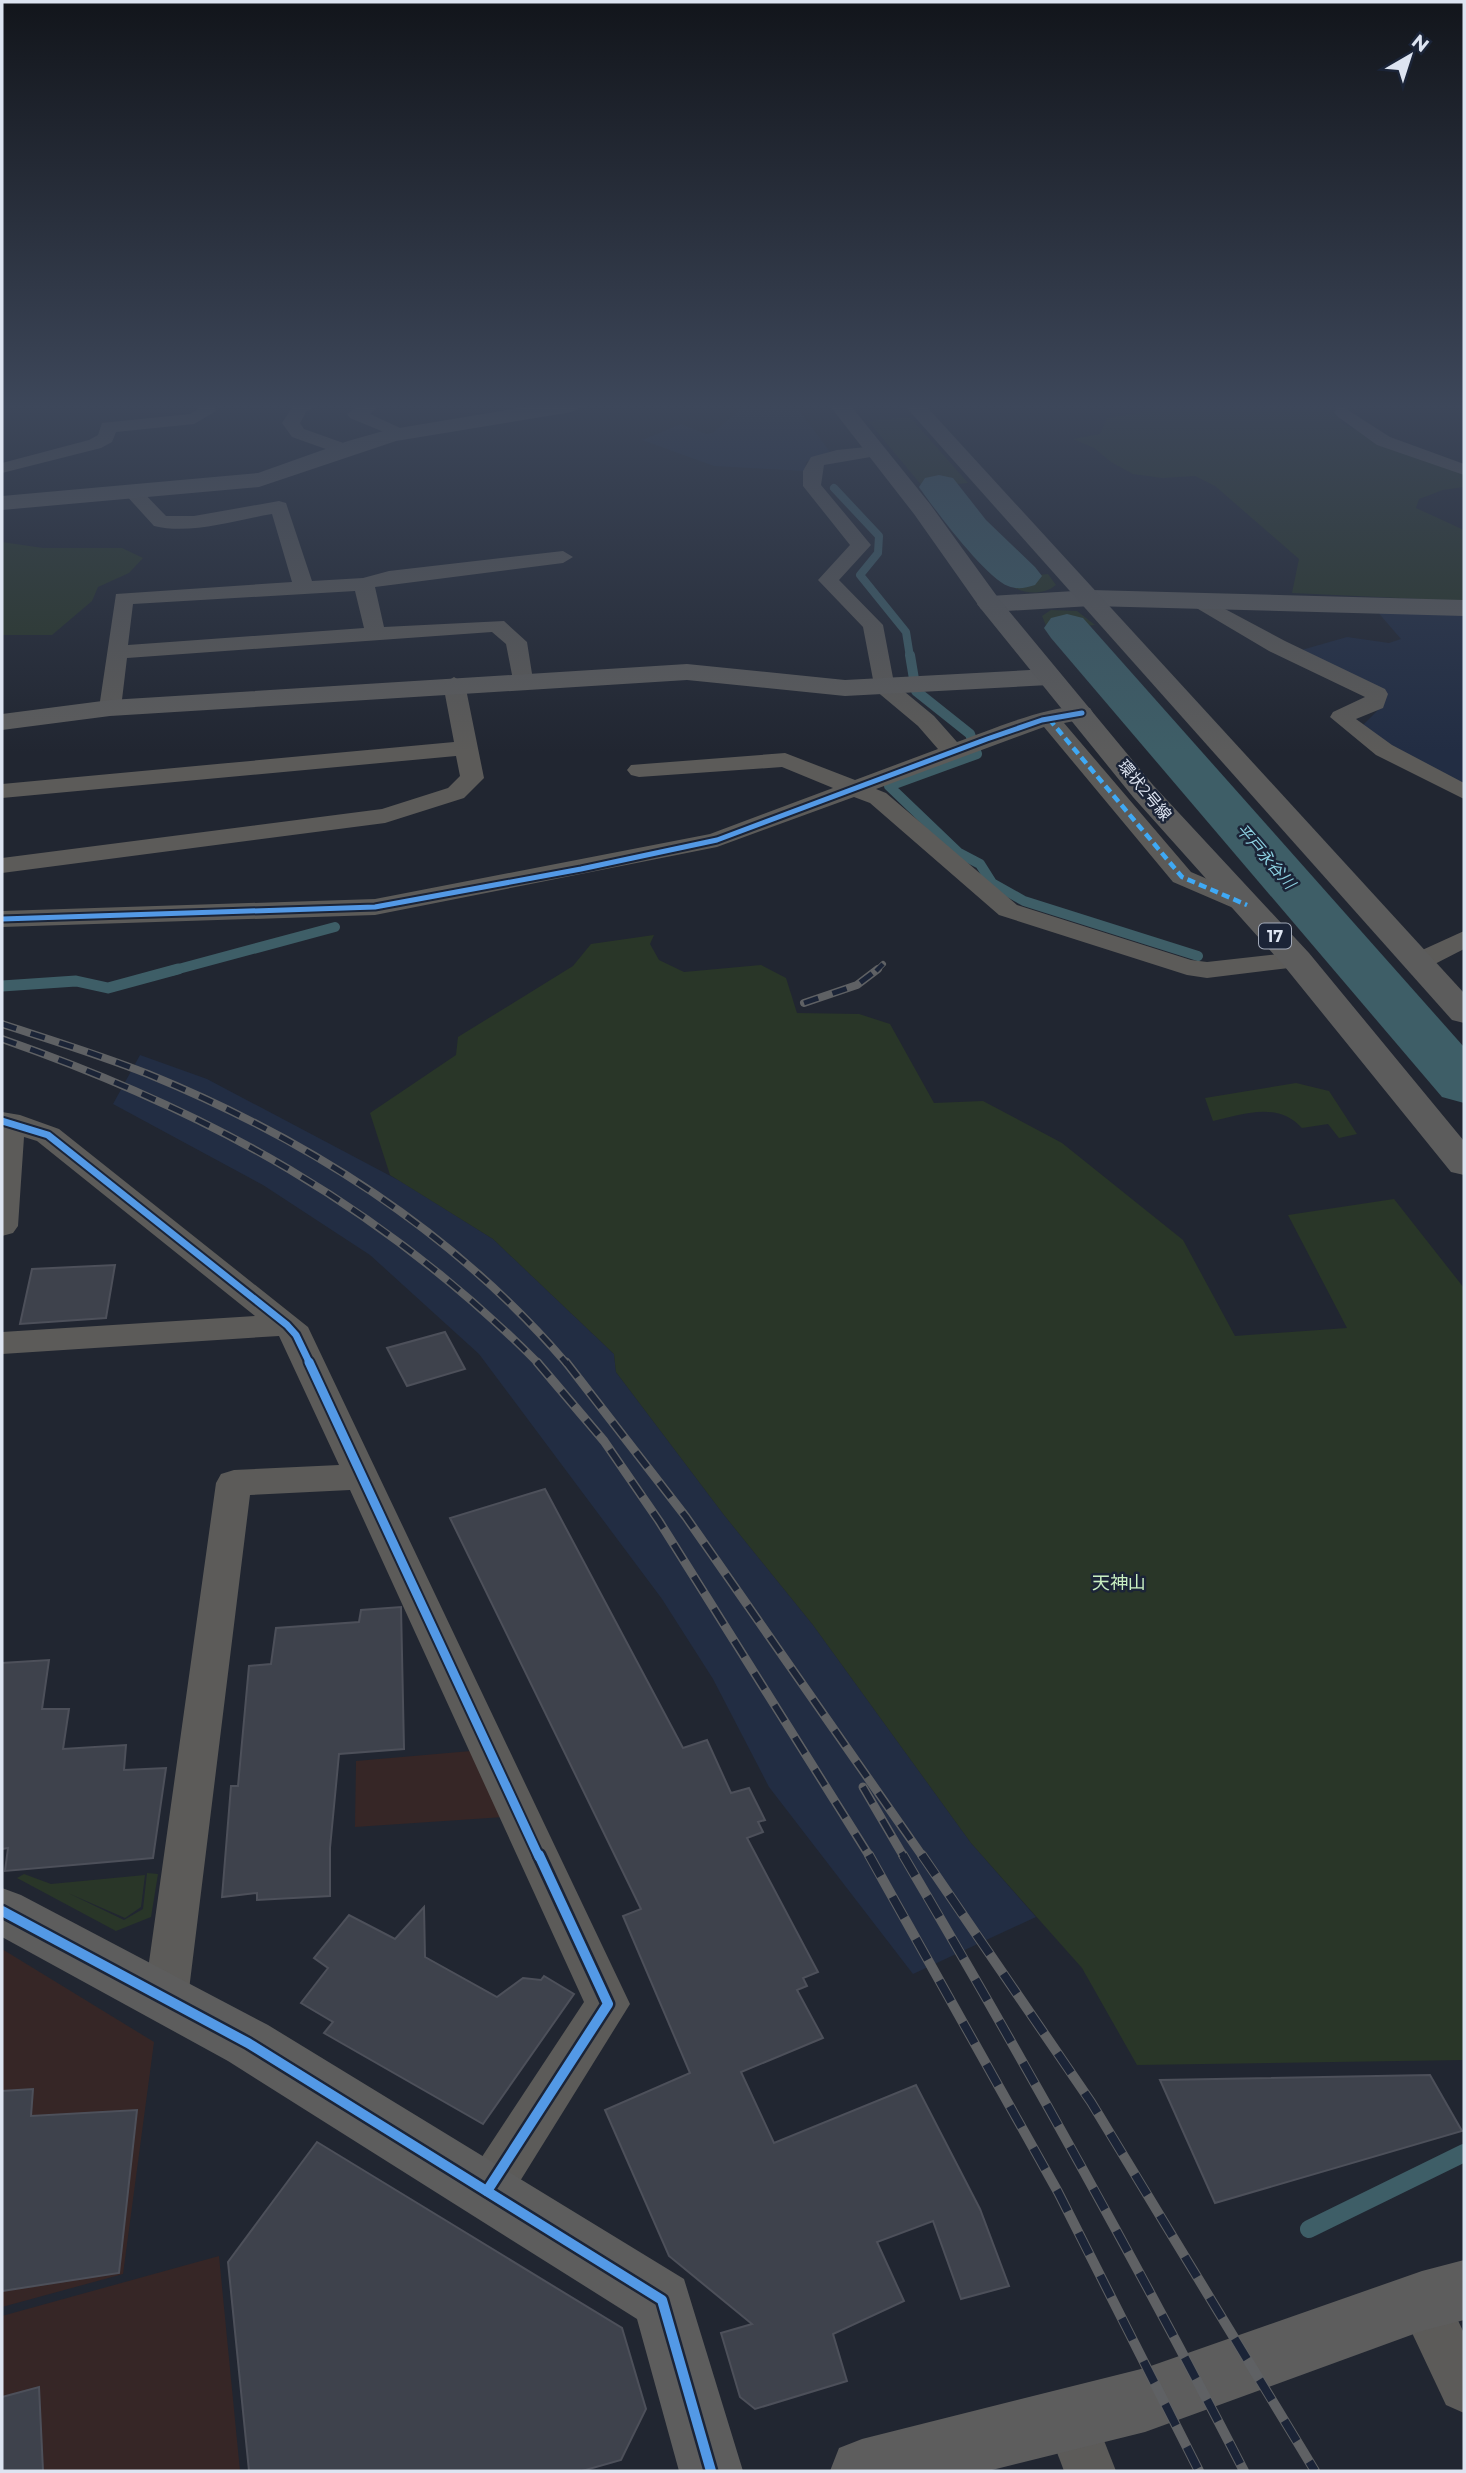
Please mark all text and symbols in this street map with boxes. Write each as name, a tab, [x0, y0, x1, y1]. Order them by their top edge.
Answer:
north arrow	[1375, 21, 1445, 91]
text: N	[1407, 29, 1434, 57]
street label: 環状2号線	[1114, 756, 1175, 824]
water label: 平戸永谷川	[1232, 820, 1300, 894]
road number: 17	[1259, 924, 1291, 948]
park label: 天神山	[1092, 1572, 1146, 1594]

